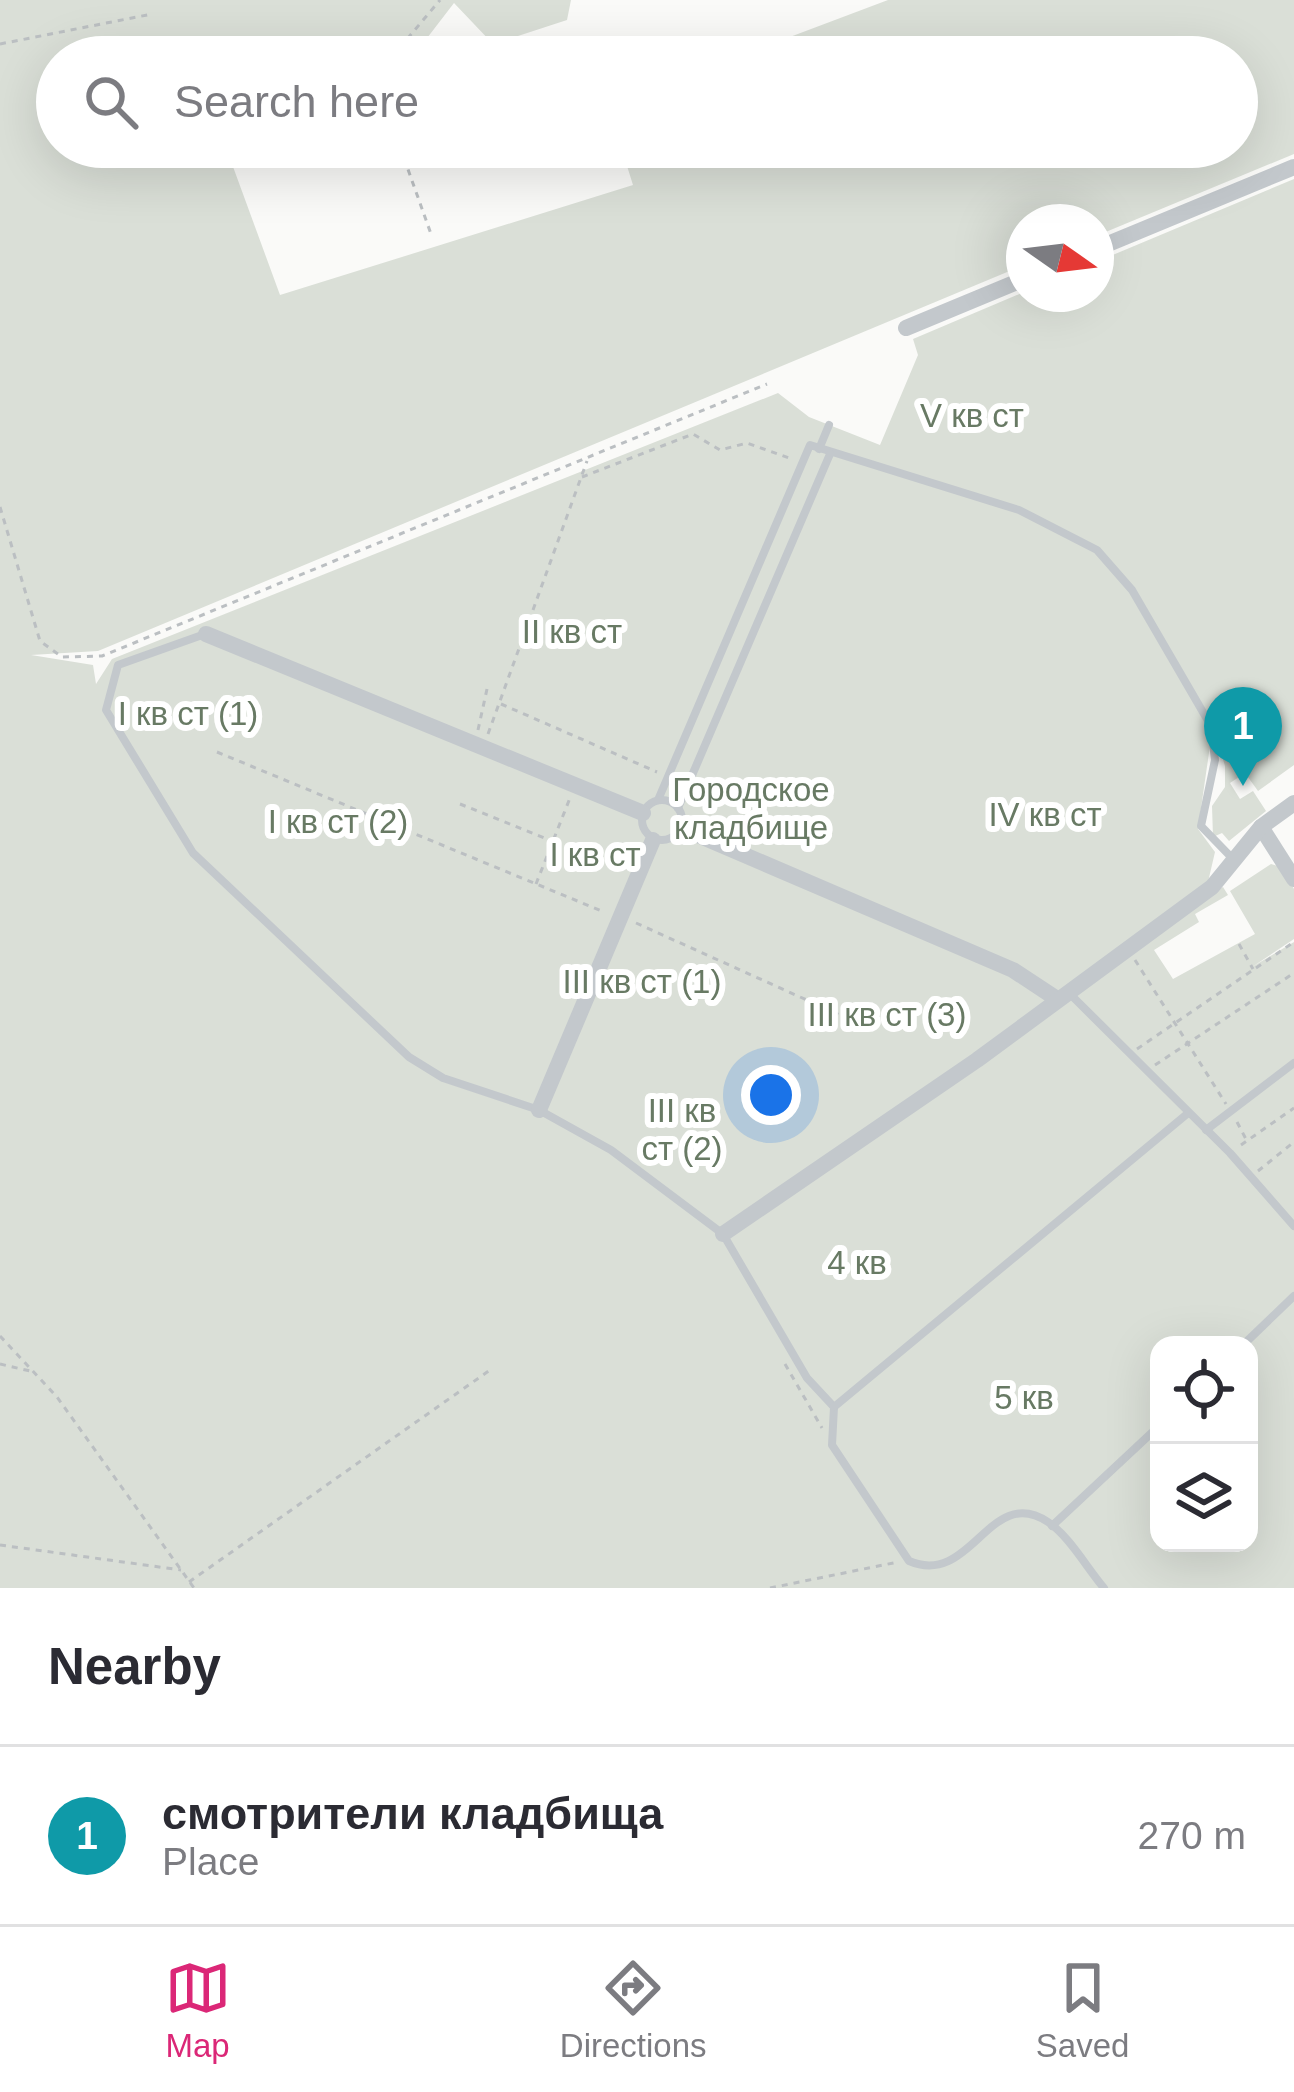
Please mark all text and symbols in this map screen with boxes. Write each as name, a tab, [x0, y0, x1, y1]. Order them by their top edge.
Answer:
search box	[36, 36, 1258, 168]
icon: search	[78, 69, 144, 135]
text: Search here	[174, 76, 419, 127]
north arrow	[1006, 204, 1114, 312]
park label: V кв ст	[920, 397, 1024, 434]
park label: II кв ст	[522, 613, 622, 650]
pin: 1	[1204, 687, 1282, 786]
park label: I кв ст (1)	[118, 695, 258, 732]
park label: Городское кладбище	[672, 771, 830, 846]
park label: IV кв ст	[988, 796, 1102, 833]
park label: I кв ст (2)	[268, 803, 408, 840]
park label: I кв ст	[549, 836, 641, 873]
park label: III кв ст (1)	[563, 963, 721, 1000]
park label: III кв ст (3)	[808, 996, 966, 1033]
your location	[741, 1065, 801, 1125]
park label: III кв ст (2)	[641, 1092, 723, 1167]
park label: 4 кв	[827, 1244, 887, 1281]
map controls	[1150, 1336, 1258, 1552]
button: locate	[1150, 1336, 1258, 1444]
park label: 5 кв	[994, 1379, 1054, 1416]
button: layers	[1150, 1444, 1258, 1552]
text: Nearby	[48, 1638, 221, 1695]
text: смотрители кладбища	[162, 1788, 663, 1839]
text: 1	[76, 1814, 98, 1857]
text: 270 m	[1138, 1814, 1246, 1857]
text: Place	[162, 1840, 260, 1883]
tab: Map	[165, 1955, 231, 2065]
tab: Directions	[560, 1955, 707, 2065]
tab: Saved	[1036, 1955, 1129, 2065]

